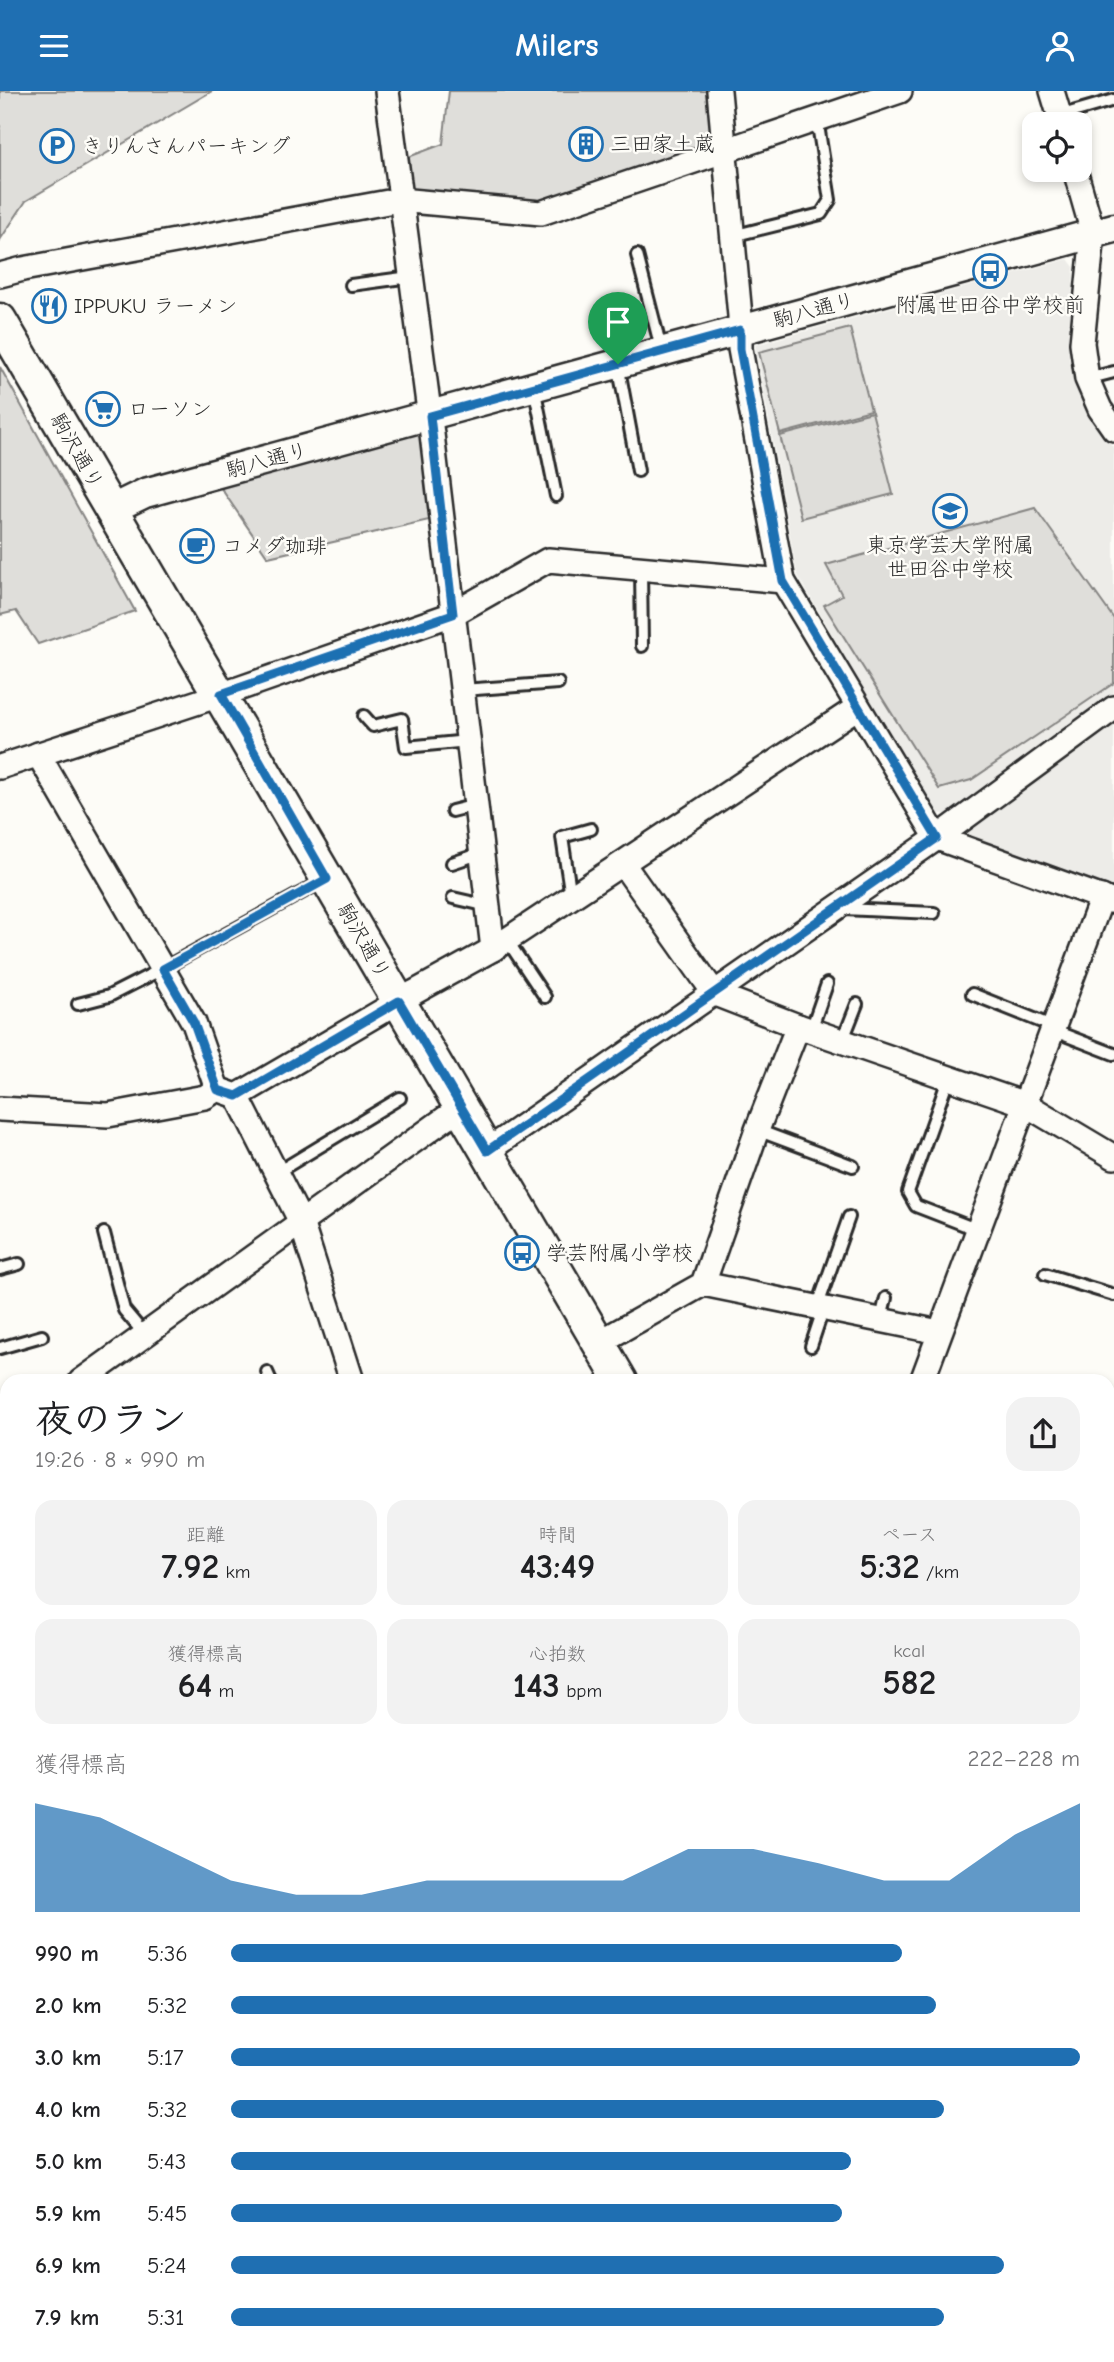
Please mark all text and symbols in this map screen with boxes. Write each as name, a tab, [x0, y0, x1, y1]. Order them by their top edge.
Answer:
icon: menu	[35, 27, 73, 65]
text: Milers	[515, 27, 599, 64]
icon: person	[1041, 27, 1079, 65]
map controls	[1022, 112, 1092, 182]
button: locate	[1022, 112, 1092, 182]
building icon: 三田家土蔵	[567, 125, 605, 163]
parking icon: きりんさんパーキング	[38, 127, 76, 165]
place label: 三田家土蔵	[610, 132, 715, 156]
place label: きりんさんパーキング	[82, 134, 291, 158]
bus stop icon: 附属世田谷中学校前	[971, 252, 1009, 290]
restaurant icon: IPPUKU ラーメン	[30, 287, 68, 325]
street label: 駒八通り	[770, 288, 858, 332]
pin	[588, 292, 648, 364]
place label: 附属世田谷中学校前	[896, 293, 1085, 317]
place label: IPPUKU ラーメン	[74, 294, 238, 318]
icon: arrive	[599, 303, 637, 341]
supermarket icon: ローソン	[84, 390, 122, 428]
place label: ローソン	[128, 397, 212, 421]
street label: 駒沢通り	[46, 409, 108, 493]
street label: 駒八通り	[223, 438, 311, 482]
school or university icon: 東京学芸大学附属 世田谷中学校	[931, 492, 969, 530]
cafe icon: コメダ珈琲	[178, 527, 216, 565]
place label: 東京学芸大学附属 世田谷中学校	[866, 533, 1034, 581]
place label: コメダ珈琲	[222, 534, 327, 558]
street label: 駒沢通り	[333, 899, 395, 983]
bus stop icon: 学芸附属小学校	[503, 1234, 541, 1272]
place label: 学芸附属小学校	[546, 1241, 693, 1265]
button: share	[1006, 1397, 1080, 1471]
text: 夜のラン	[35, 1398, 187, 1442]
text: 19:26 · 8 × 990 m	[35, 1446, 205, 1473]
text: 距離	[187, 1524, 225, 1546]
text: 時間	[538, 1524, 577, 1546]
text: ペース	[881, 1524, 937, 1546]
text: 7.92	[161, 1546, 219, 1587]
text: 43:49	[520, 1546, 595, 1587]
text: 5:32	[859, 1546, 920, 1587]
text: km	[219, 1561, 250, 1583]
text: /km	[920, 1561, 959, 1583]
text: kcal	[893, 1640, 925, 1662]
text: 獲得標高	[168, 1643, 244, 1665]
text: 心拍数	[529, 1643, 586, 1665]
text: 582	[882, 1662, 936, 1703]
text: 64	[177, 1665, 212, 1706]
text: 143	[513, 1665, 560, 1706]
text: m	[212, 1680, 234, 1702]
text: bpm	[560, 1680, 602, 1702]
text: 222–228 m	[968, 1745, 1080, 1772]
text: 獲得標高	[35, 1751, 127, 1778]
text: 990 m	[35, 1940, 99, 1967]
text: 5:36	[147, 1940, 188, 1967]
text: 2.0 km	[35, 1992, 101, 2019]
text: 5:32	[147, 1992, 187, 2019]
text: 3.0 km	[35, 2044, 101, 2071]
text: 5:17	[147, 2044, 184, 2071]
text: 4.0 km	[35, 2096, 101, 2123]
text: 5:32	[147, 2096, 187, 2123]
text: 5.0 km	[35, 2148, 102, 2175]
text: 5:43	[147, 2148, 186, 2175]
text: 5.9 km	[35, 2200, 101, 2227]
text: 5:45	[147, 2200, 187, 2227]
text: 6.9 km	[35, 2252, 101, 2279]
text: 5:24	[147, 2252, 187, 2279]
text: 7.9 km	[35, 2304, 99, 2331]
text: 5:31	[147, 2304, 184, 2331]

